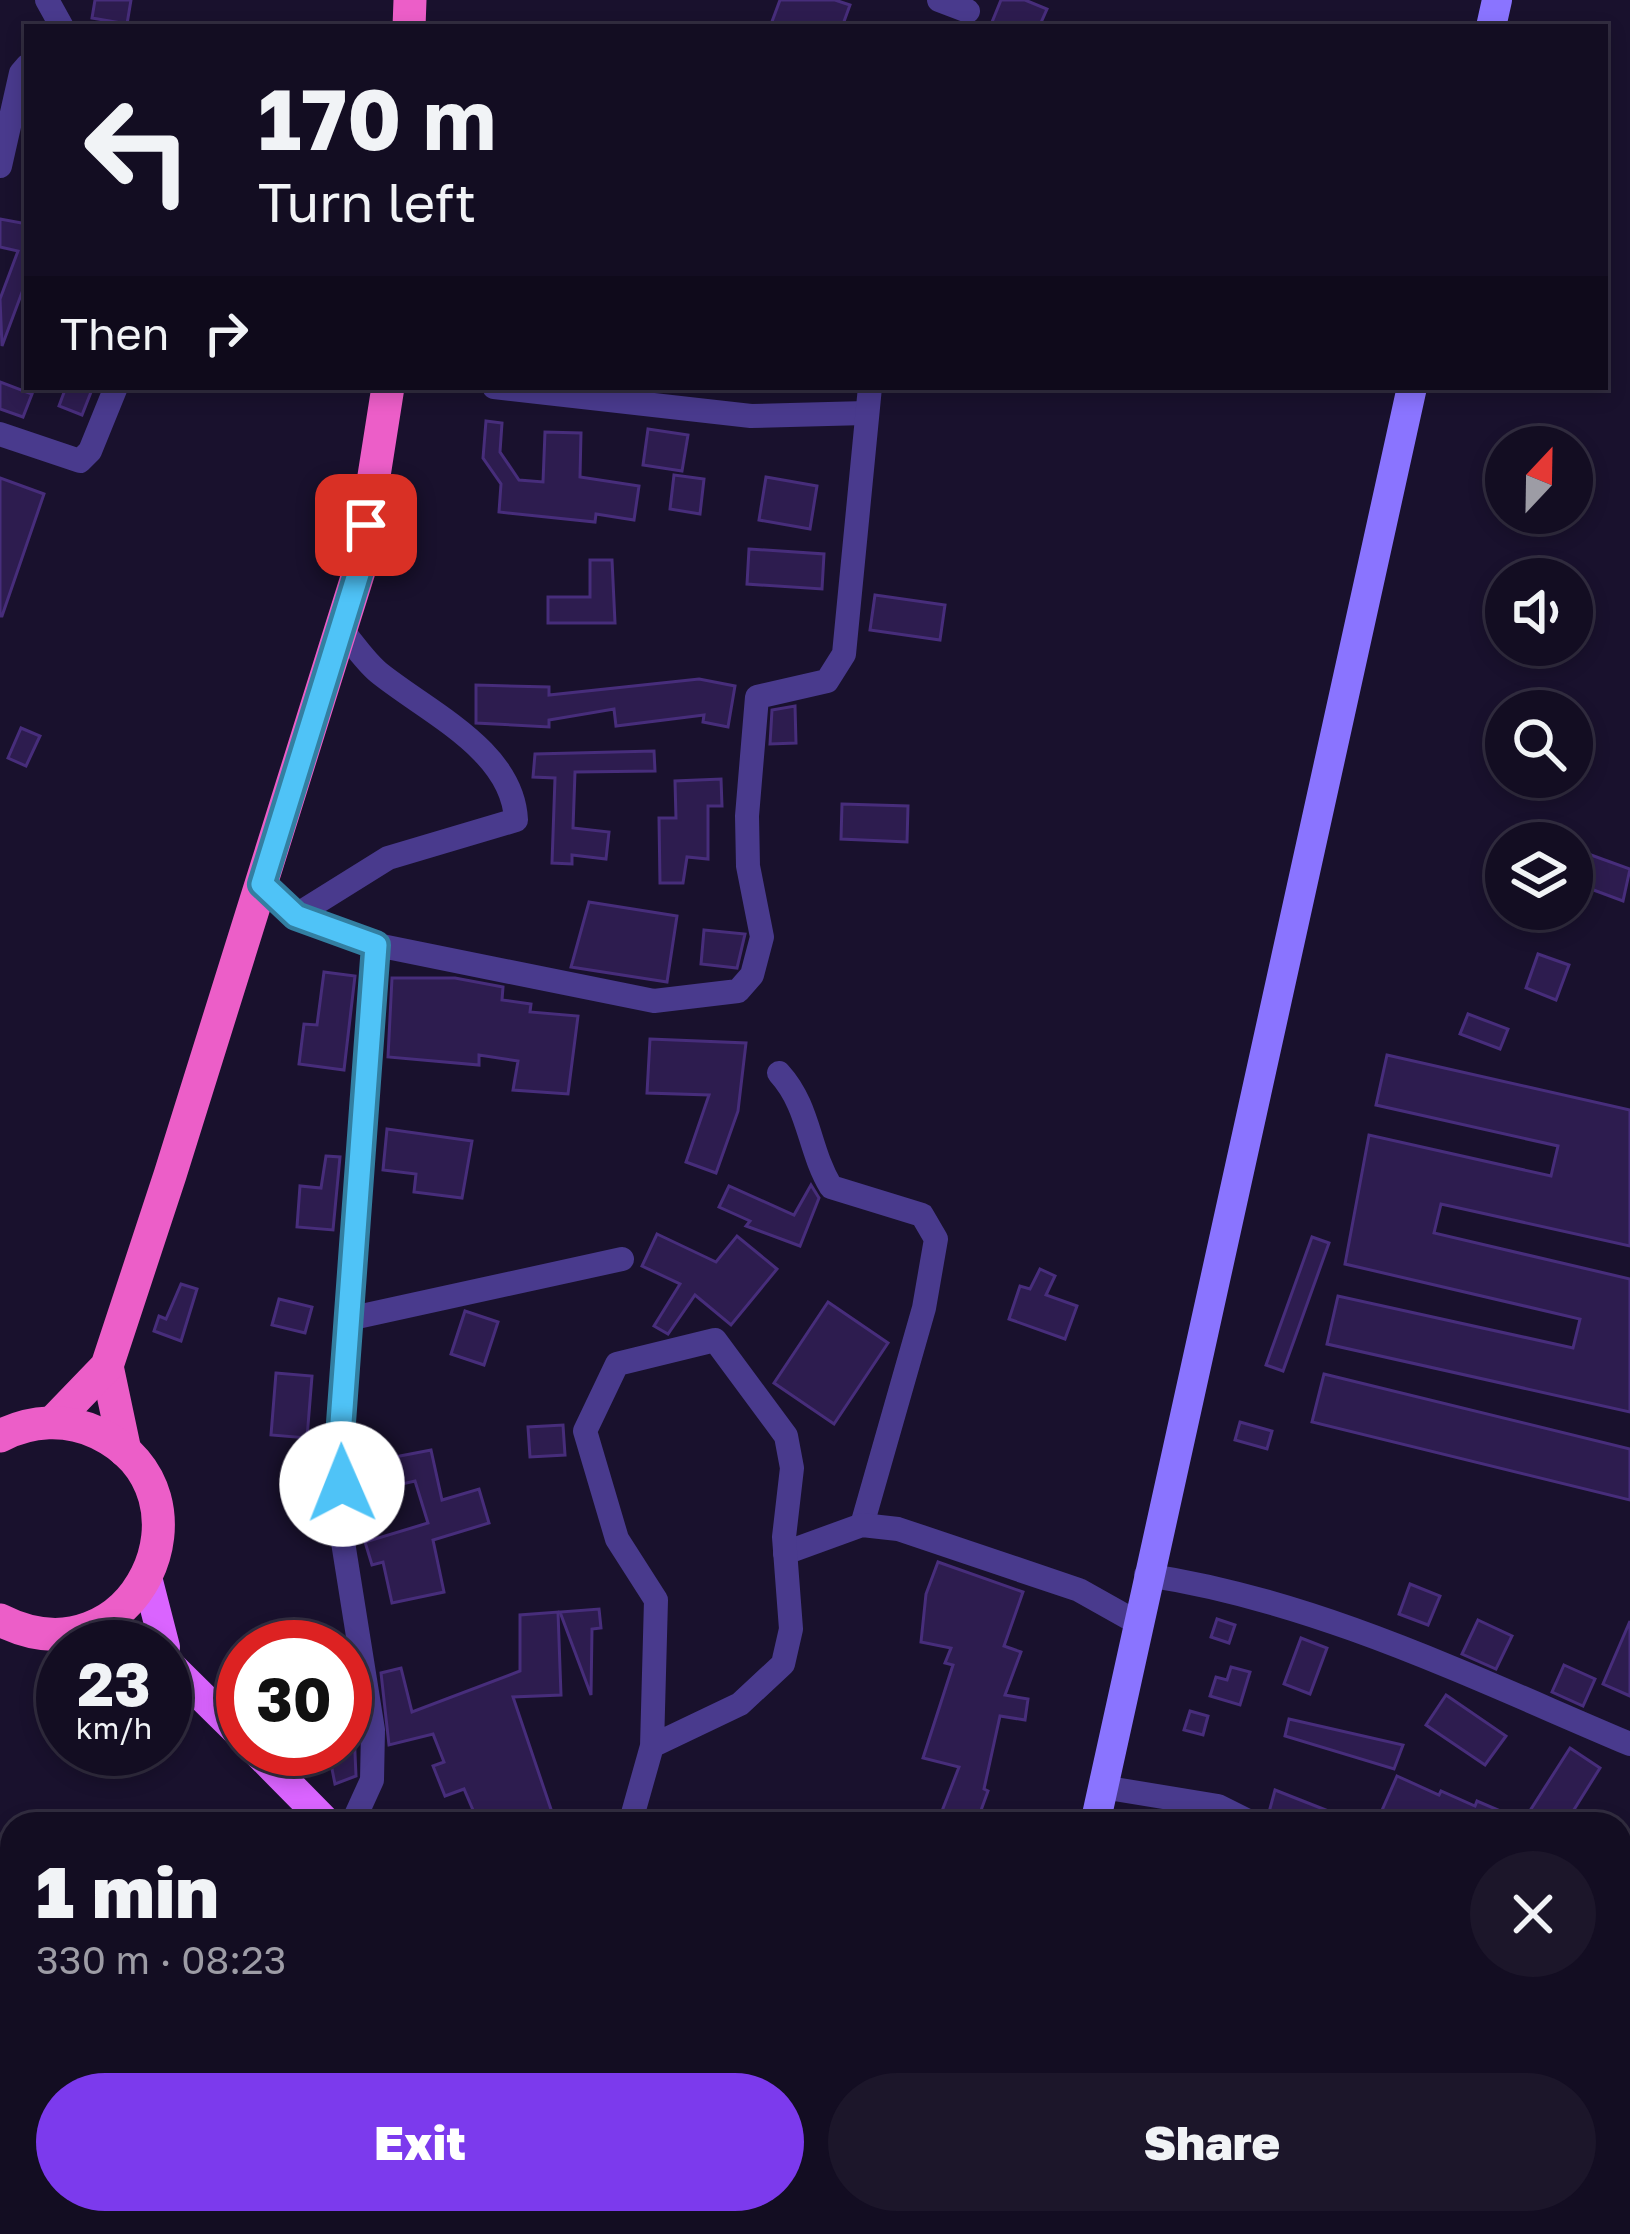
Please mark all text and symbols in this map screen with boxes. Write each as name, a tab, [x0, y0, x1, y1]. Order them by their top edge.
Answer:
text: 170 m	[258, 68, 496, 168]
icon: left	[60, 72, 216, 228]
text: Turn left	[258, 169, 476, 234]
icon: right	[193, 300, 259, 366]
text: Then	[60, 306, 169, 360]
north arrow	[1485, 426, 1593, 534]
map controls	[1485, 426, 1593, 930]
pin	[315, 474, 417, 576]
icon: arrive	[333, 492, 399, 558]
button: sound	[1485, 558, 1593, 666]
button: search	[1485, 690, 1593, 798]
button: layers	[1485, 822, 1593, 930]
position arrow	[279, 1421, 405, 1547]
speed limit sign: 30	[216, 1620, 372, 1776]
text: 23	[77, 1647, 151, 1719]
text: km/h	[76, 1710, 152, 1746]
text: 1 min	[36, 1847, 219, 1934]
button: close	[1470, 1851, 1596, 1977]
text: 330 m · 08:23	[36, 1936, 286, 1983]
button: Exit	[36, 2073, 804, 2211]
button: Share	[828, 2073, 1596, 2211]

